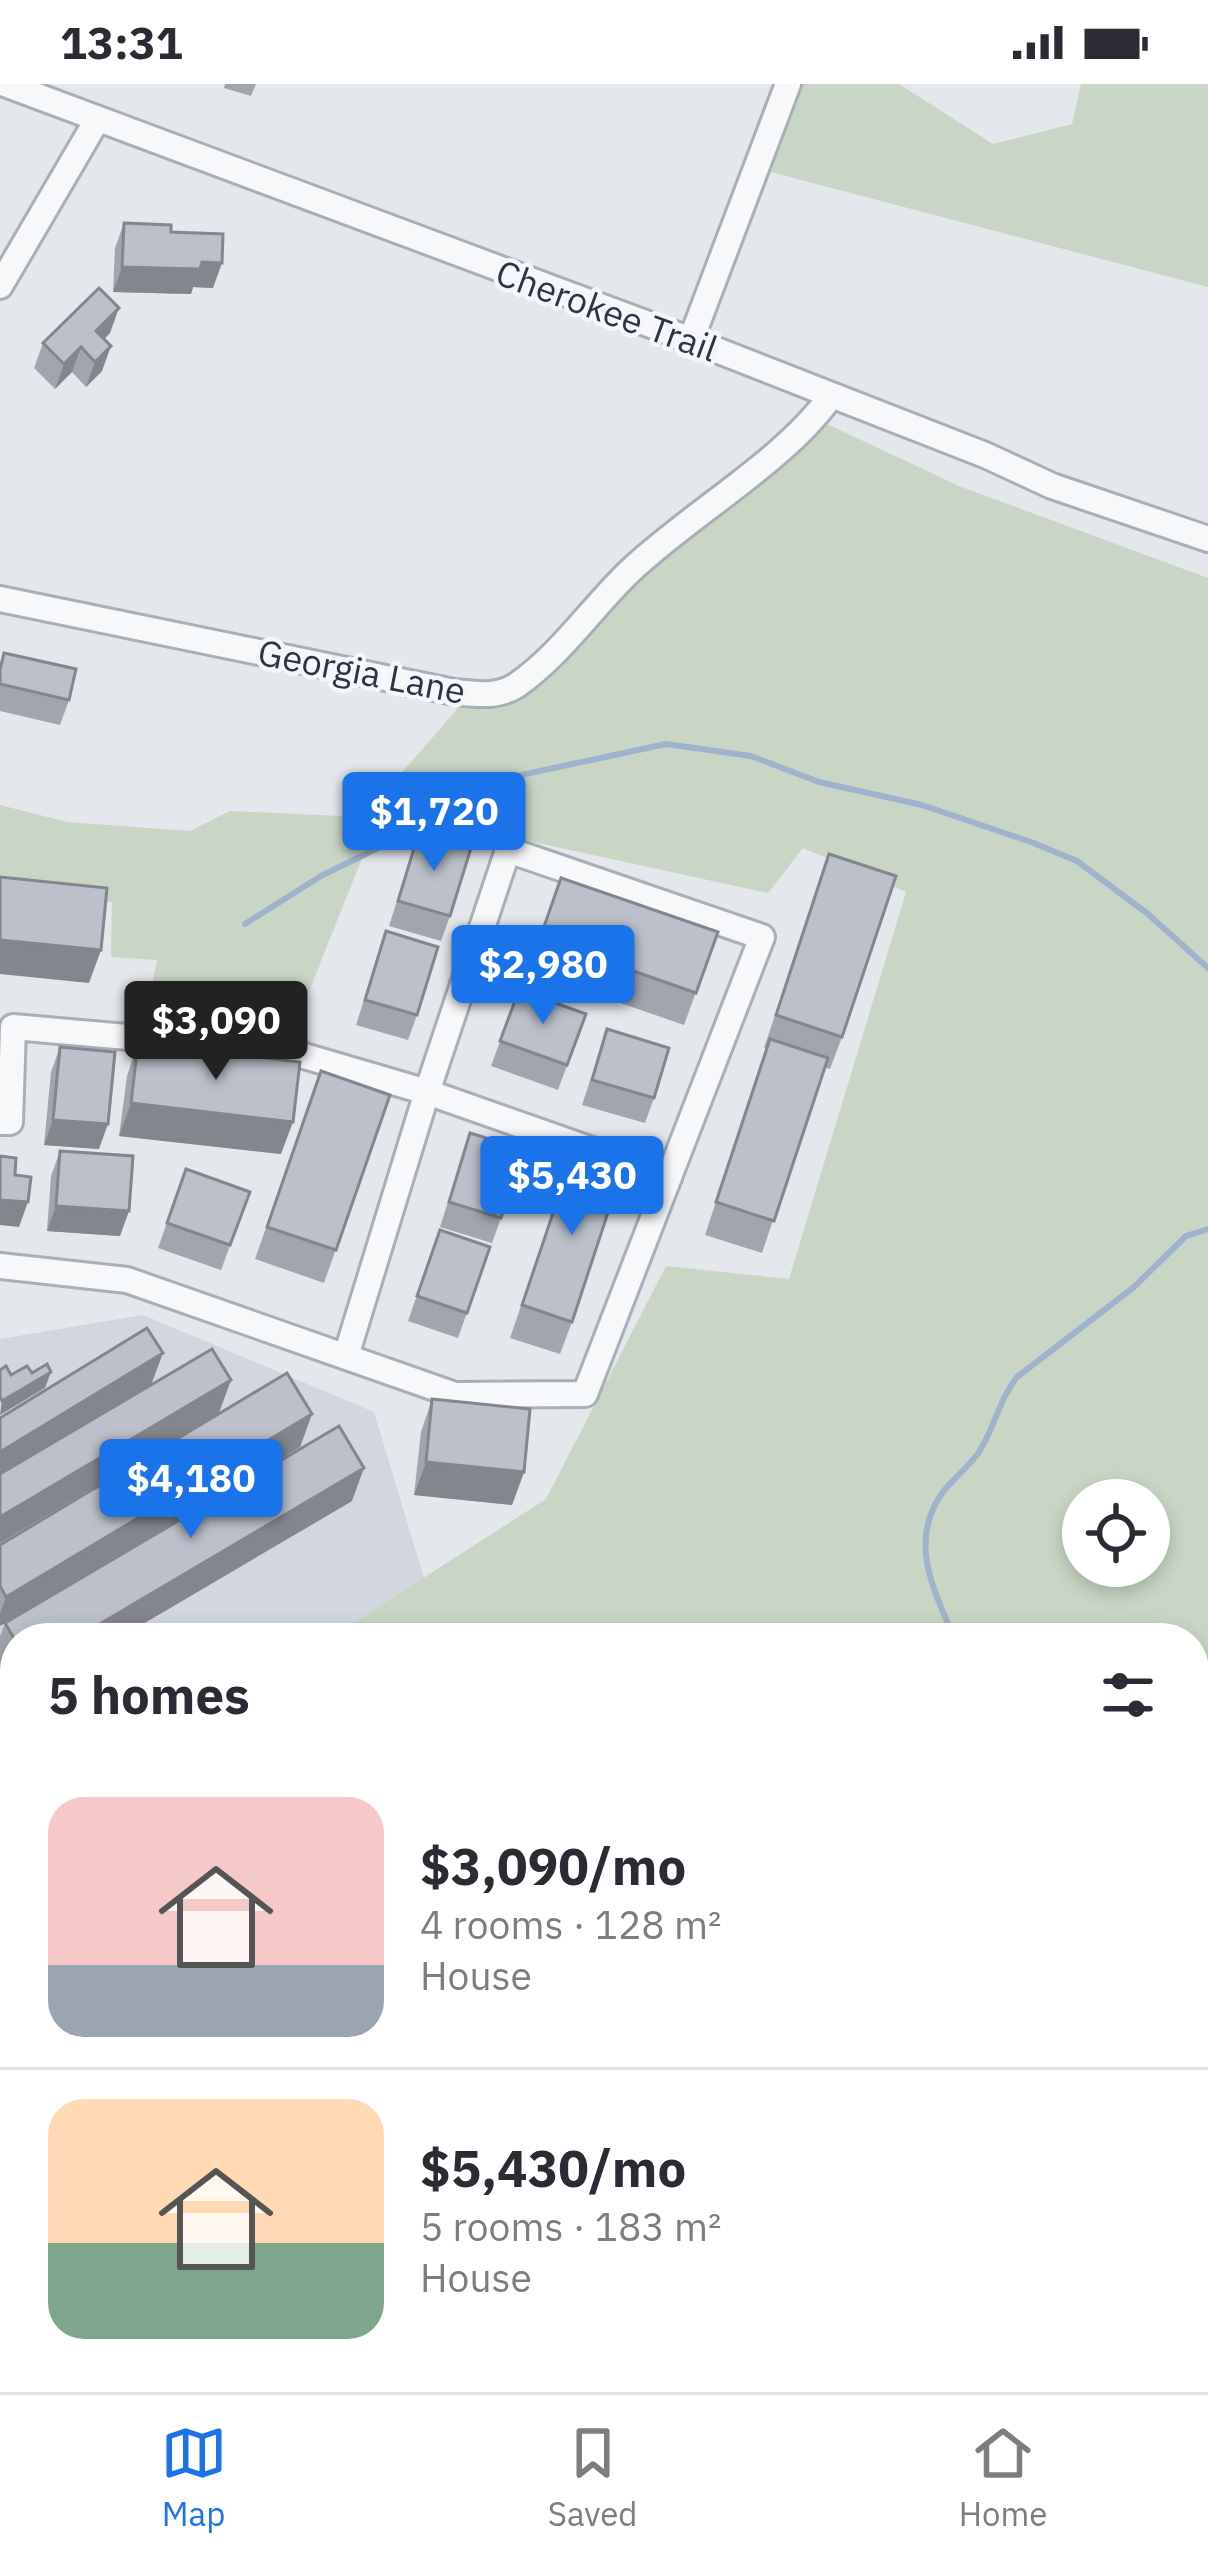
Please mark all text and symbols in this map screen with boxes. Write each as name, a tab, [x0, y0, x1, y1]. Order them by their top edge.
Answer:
text: 13:31	[60, 13, 183, 71]
street label: Cherokee Trail	[490, 248, 724, 372]
street label: Georgia Lane	[254, 628, 470, 714]
pin: $1,720	[336, 772, 532, 874]
text: $1,720	[369, 785, 499, 836]
pin: $2,980	[445, 925, 641, 1027]
text: $2,980	[478, 938, 608, 989]
pin: $3,090	[118, 981, 314, 1083]
text: $3,090	[151, 994, 281, 1045]
pin: $5,430	[474, 1136, 670, 1238]
text: $5,430	[507, 1149, 637, 1200]
pin: $4,180	[93, 1439, 289, 1541]
text: $4,180	[126, 1452, 256, 1503]
map controls	[1062, 1479, 1170, 1587]
button: locate	[1062, 1479, 1170, 1587]
text: 5 homes	[48, 1662, 250, 1728]
icon: filters	[1095, 1662, 1161, 1728]
text: $3,090/mo	[420, 1833, 686, 1899]
icon: home	[144, 1845, 288, 1989]
text: 4 rooms · 128 m²	[420, 1899, 722, 1950]
text: House	[420, 1950, 532, 2001]
text: $5,430/mo	[420, 2135, 686, 2201]
icon: home	[144, 2147, 288, 2291]
text: 5 rooms · 183 m²	[420, 2201, 722, 2252]
text: House	[420, 2252, 532, 2303]
tab: Map	[161, 2420, 227, 2535]
tab: Saved	[548, 2420, 638, 2535]
tab: Home	[959, 2420, 1047, 2535]

